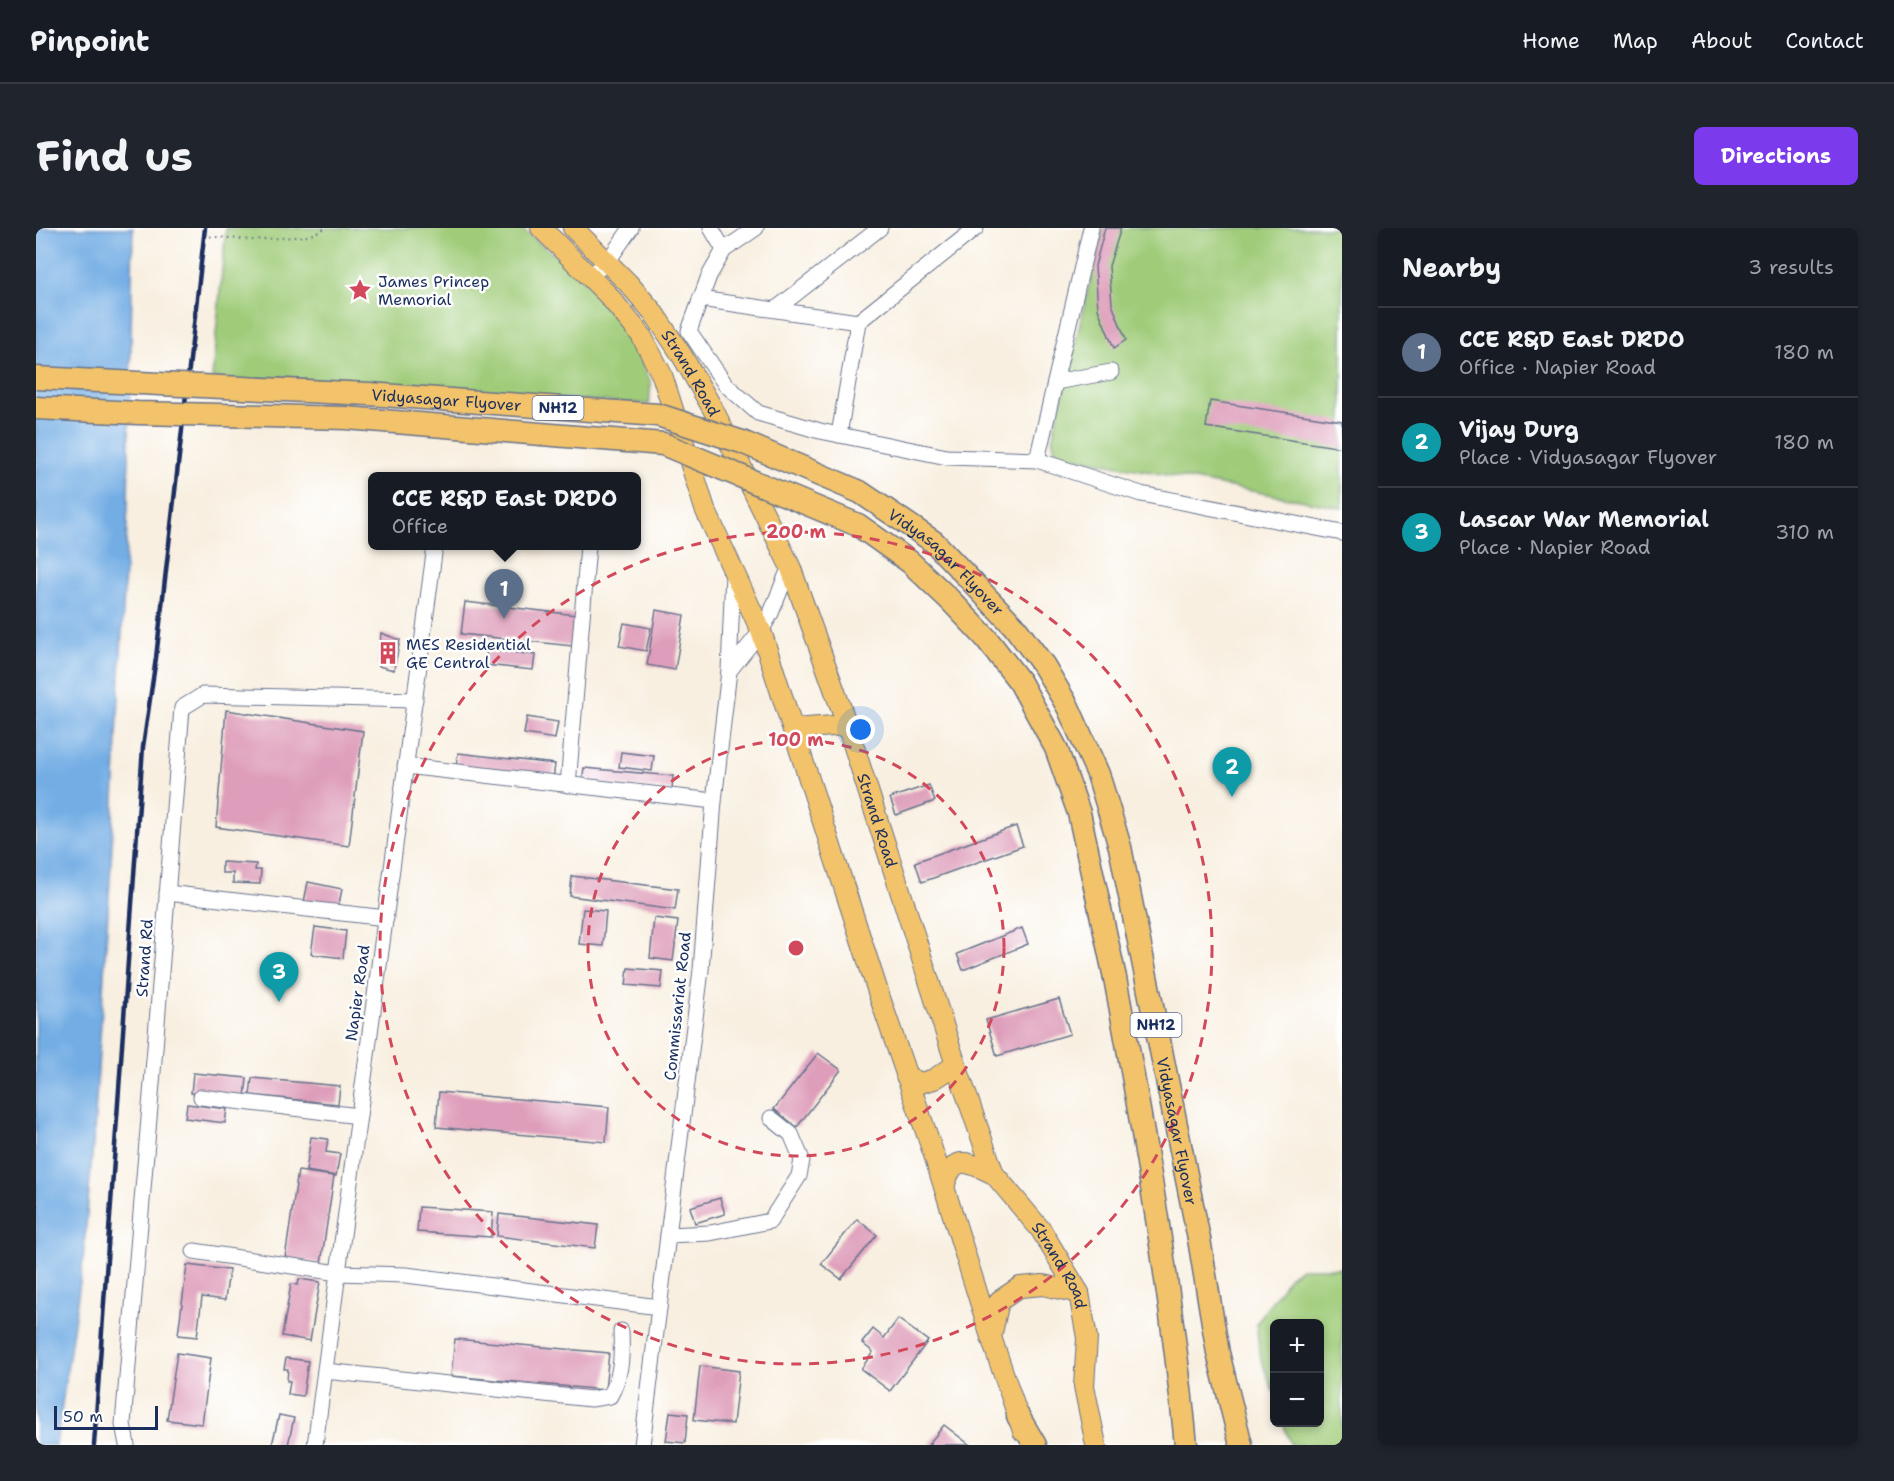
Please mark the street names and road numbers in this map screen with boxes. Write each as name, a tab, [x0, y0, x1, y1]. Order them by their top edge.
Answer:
street label: Strand Road	[657, 326, 725, 420]
street label: Vidyasagar Flyover	[371, 384, 522, 416]
road number: NH12	[532, 396, 584, 420]
street label: Vidyasagar Flyover	[884, 504, 1008, 620]
street label: Strand Road	[852, 771, 902, 870]
street label: Strand Rd	[131, 918, 158, 998]
street label: Commissariat Road	[659, 931, 696, 1081]
street label: Napier Road	[340, 944, 375, 1043]
road number: NH12	[1130, 1013, 1182, 1037]
street label: Vidyasagar Flyover	[1152, 1055, 1202, 1207]
street label: Strand Road	[1027, 1217, 1092, 1310]

